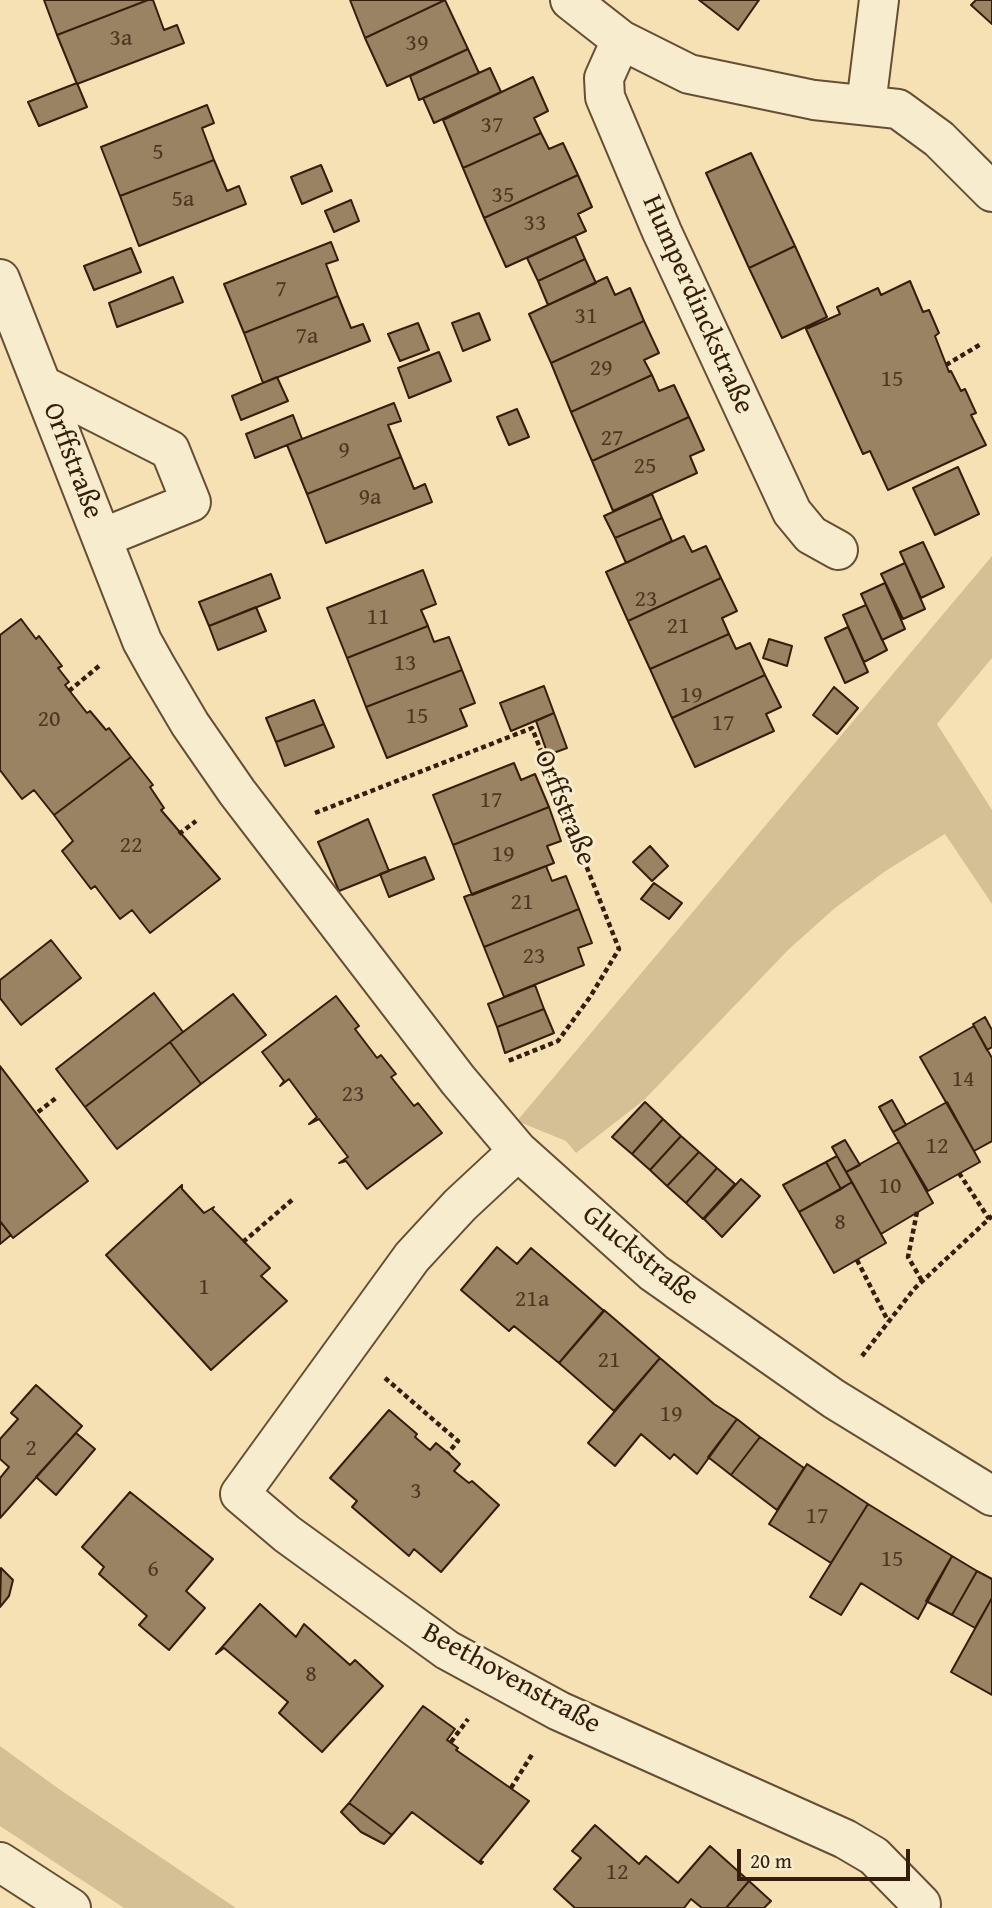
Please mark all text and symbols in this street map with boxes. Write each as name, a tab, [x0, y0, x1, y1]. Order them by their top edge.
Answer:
house number: 3a	[110, 25, 132, 53]
house number: 39	[405, 30, 429, 58]
house number: 37	[480, 112, 504, 140]
house number: 5	[152, 139, 164, 167]
house number: 35	[491, 182, 515, 210]
house number: 5a	[172, 186, 194, 214]
street label: Humperdinckstraße	[634, 190, 760, 420]
house number: 33	[523, 210, 547, 238]
house number: 7	[275, 276, 287, 304]
house number: 31	[574, 303, 598, 331]
house number: 7a	[296, 323, 318, 351]
house number: 29	[589, 355, 613, 383]
house number: 15	[880, 366, 904, 394]
street label: Orffstraße	[35, 398, 109, 524]
house number: 27	[600, 425, 624, 453]
house number: 9	[338, 437, 350, 465]
house number: 25	[633, 453, 657, 481]
house number: 9a	[359, 484, 381, 512]
house number: 23	[634, 586, 658, 614]
house number: 11	[366, 604, 390, 632]
house number: 21	[666, 613, 690, 641]
house number: 13	[393, 650, 417, 678]
house number: 19	[679, 682, 703, 710]
house number: 15	[405, 703, 429, 731]
house number: 20	[37, 706, 61, 734]
house number: 17	[711, 710, 735, 738]
street label: Orffstraße	[526, 745, 602, 871]
house number: 17	[479, 787, 503, 815]
house number: 22	[119, 832, 143, 860]
house number: 19	[491, 841, 515, 869]
house number: 21	[510, 889, 534, 917]
house number: 23	[522, 943, 546, 971]
house number: 14	[951, 1066, 975, 1094]
house number: 23	[341, 1081, 365, 1109]
house number: 12	[925, 1133, 949, 1161]
house number: 10	[878, 1173, 902, 1201]
street label: Gluckstraße	[575, 1199, 705, 1313]
house number: 8	[834, 1209, 846, 1237]
house number: 1	[198, 1274, 210, 1302]
house number: 21a	[515, 1286, 549, 1314]
house number: 21	[597, 1347, 621, 1375]
house number: 19	[659, 1401, 683, 1429]
house number: 2	[25, 1435, 37, 1463]
house number: 3	[410, 1478, 422, 1506]
house number: 17	[805, 1503, 829, 1531]
house number: 15	[880, 1546, 904, 1574]
house number: 6	[147, 1556, 159, 1584]
street label: Beethovenstraße	[416, 1616, 606, 1742]
house number: 8	[305, 1661, 317, 1689]
scale bar	[740, 1834, 913, 1878]
text: 20 m	[750, 1845, 792, 1876]
house number: 12	[605, 1859, 629, 1887]

